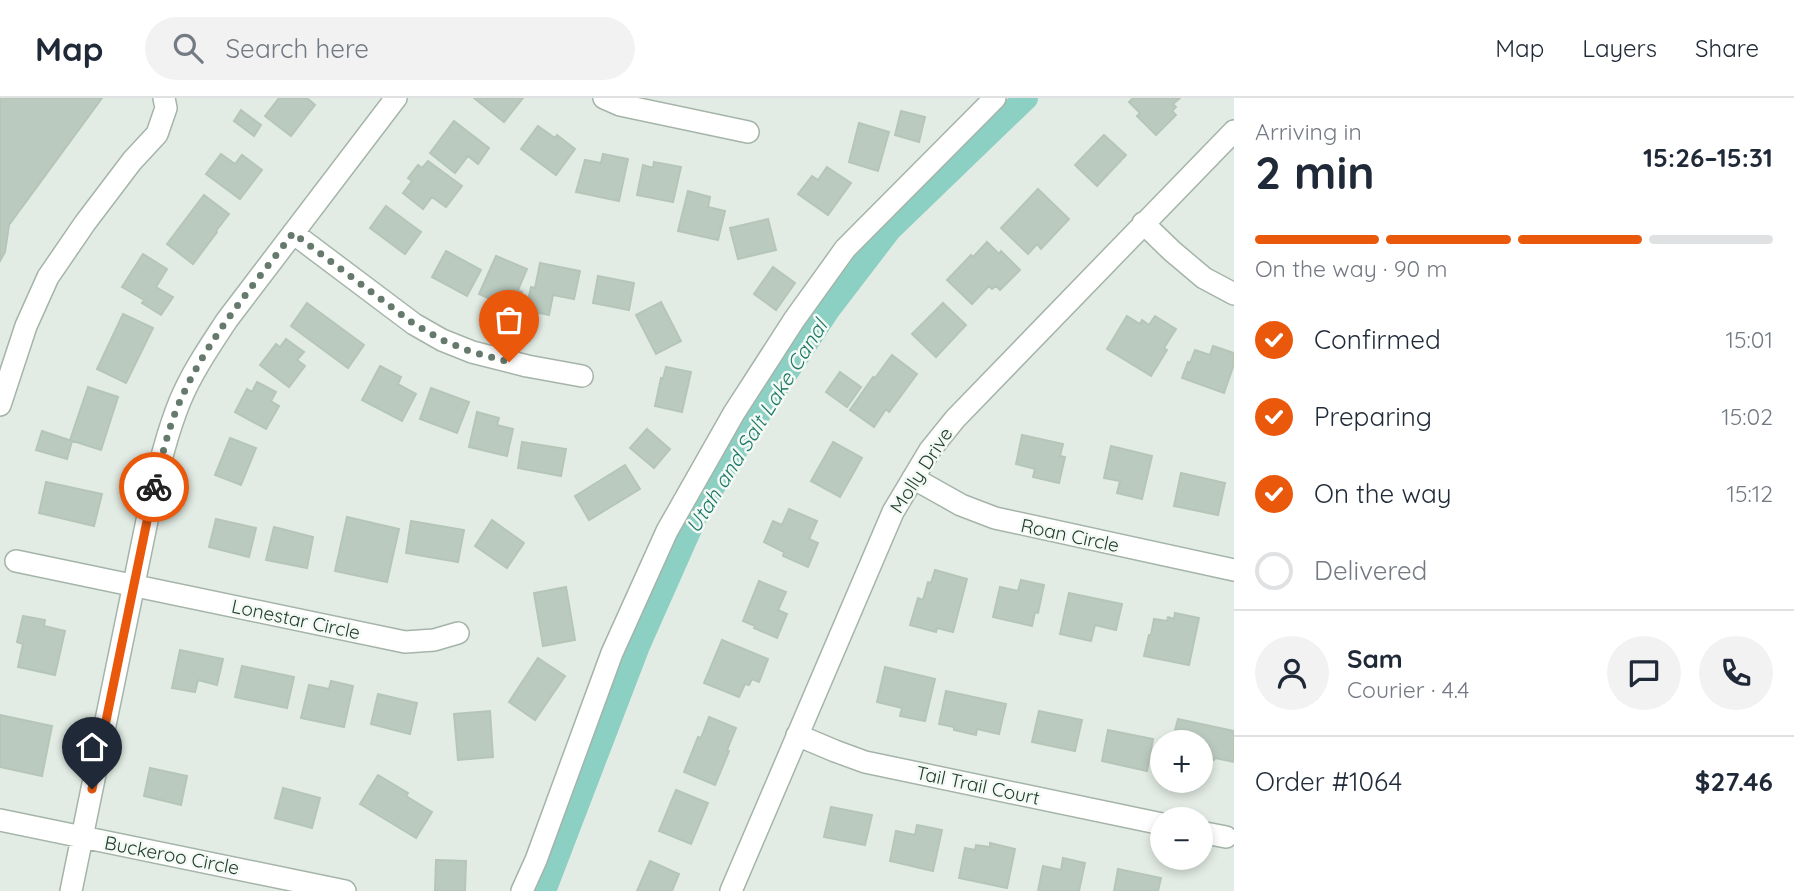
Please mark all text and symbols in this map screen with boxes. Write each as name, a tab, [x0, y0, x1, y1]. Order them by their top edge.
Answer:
search box	[145, 17, 635, 80]
text: Map	[35, 28, 103, 69]
icon: search	[169, 29, 207, 67]
text: Search here	[225, 32, 369, 65]
text: Map	[1495, 33, 1544, 63]
text: Layers	[1582, 33, 1657, 63]
text: Share	[1695, 33, 1759, 63]
text: Arriving in	[1255, 117, 1362, 146]
text: 15:26–15:31	[1643, 141, 1773, 174]
text: 2 min	[1255, 143, 1375, 201]
text: On the way · 90 m	[1255, 254, 1448, 283]
pin	[479, 290, 539, 362]
icon: bag	[490, 301, 528, 339]
water label: Utah and Salt Lake Canal	[680, 313, 833, 537]
icon: check	[1255, 321, 1293, 359]
text: Confirmed	[1314, 323, 1441, 356]
text: 15:01	[1725, 325, 1773, 354]
icon: check	[1255, 398, 1293, 436]
text: Preparing	[1314, 400, 1432, 433]
text: 15:02	[1721, 402, 1773, 431]
street label: Molly Drive	[884, 423, 958, 517]
courier	[119, 452, 189, 522]
icon: bike	[135, 468, 173, 506]
icon: check	[1255, 475, 1293, 513]
text: On the way	[1314, 477, 1452, 510]
text: 15:12	[1726, 479, 1773, 508]
street label: Roan Circle	[1019, 513, 1121, 557]
text: Delivered	[1314, 554, 1427, 587]
street label: Lonestar Circle	[230, 594, 362, 644]
button: person	[1255, 636, 1329, 710]
button: chat	[1607, 636, 1681, 710]
button: phone	[1699, 636, 1773, 710]
text: Sam	[1347, 642, 1403, 675]
text: Courier · 4.4	[1347, 675, 1469, 704]
pin	[62, 717, 122, 789]
icon: home	[73, 728, 111, 766]
map controls	[1150, 730, 1213, 870]
button: +	[1150, 730, 1213, 793]
street label: Tail Trail Court	[914, 760, 1042, 810]
text: Order #1064	[1255, 765, 1402, 798]
text: $27.46	[1695, 765, 1773, 798]
button: −	[1150, 807, 1213, 870]
street label: Buckeroo Circle	[103, 830, 241, 880]

